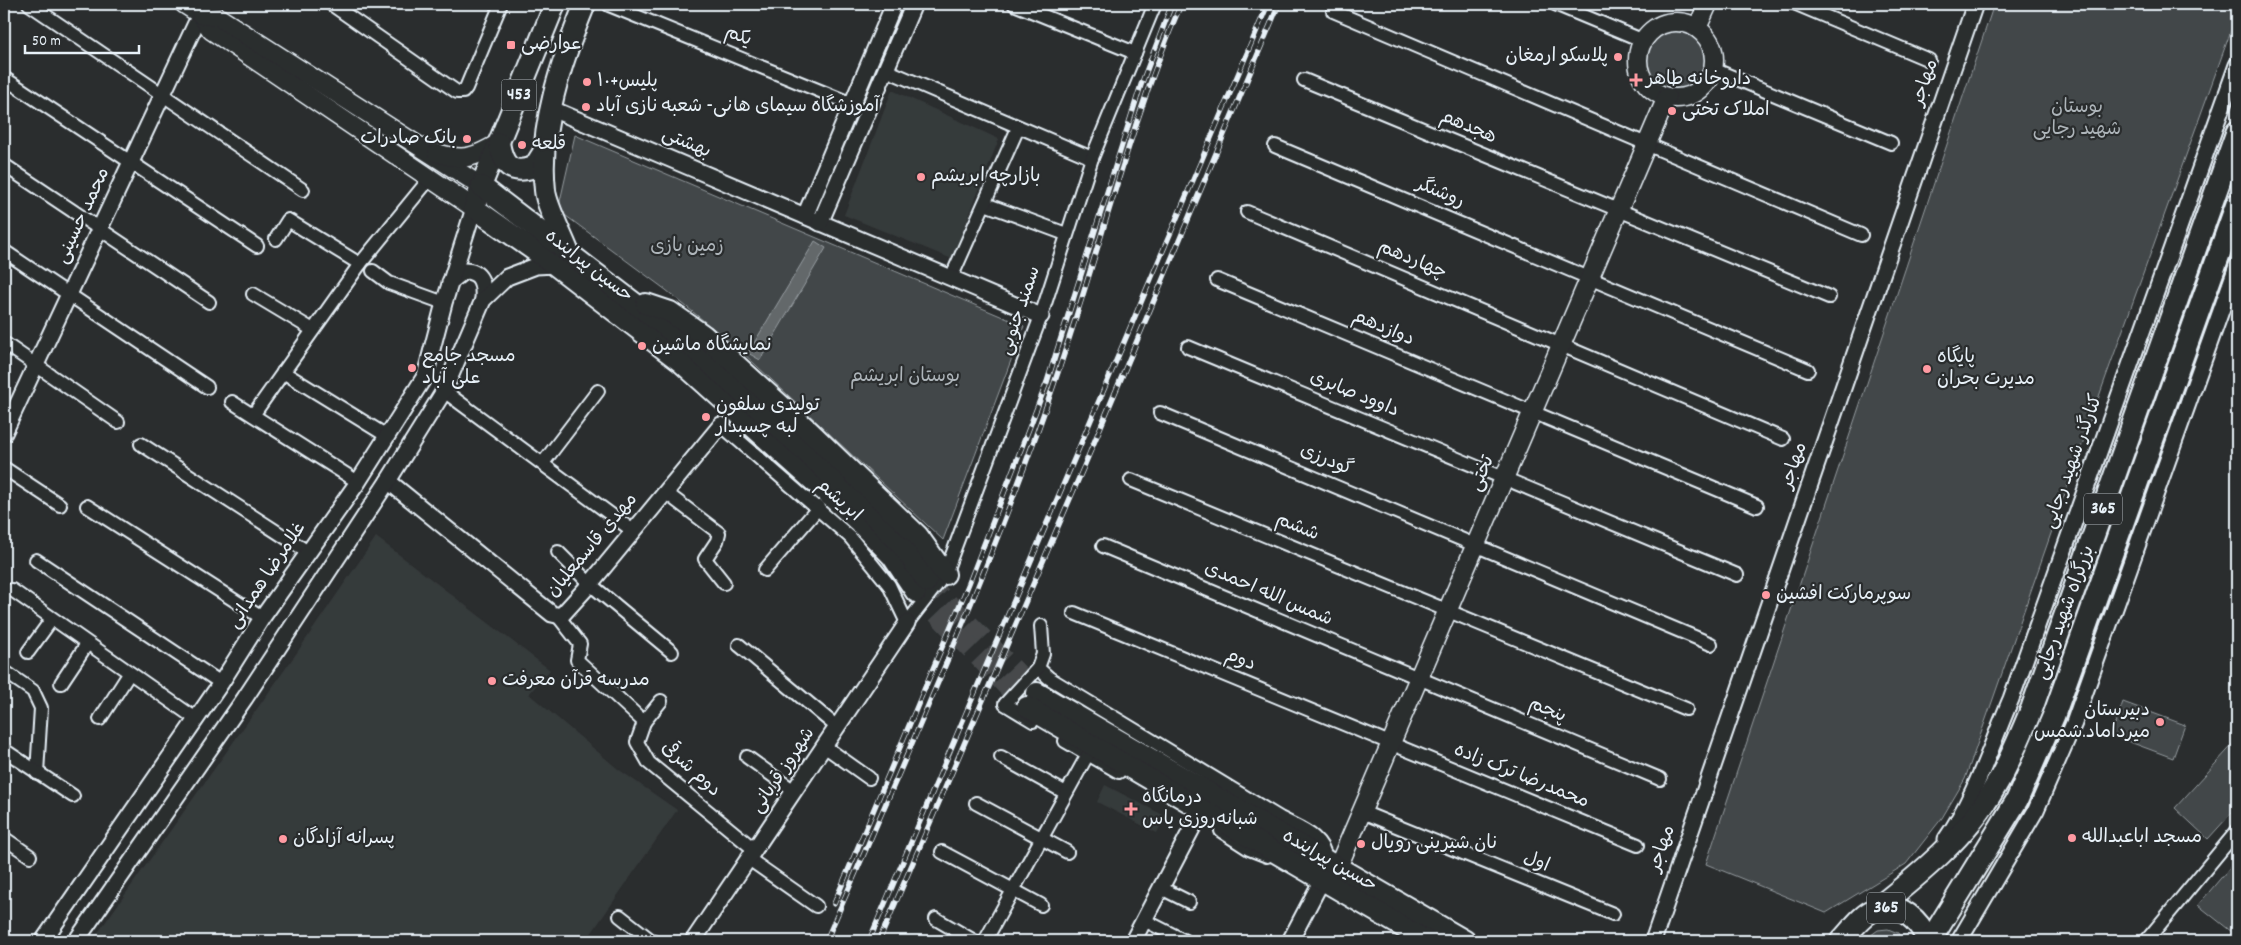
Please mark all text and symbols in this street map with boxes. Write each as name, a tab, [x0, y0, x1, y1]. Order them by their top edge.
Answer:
street label: یکم	[720, 19, 756, 55]
scale bar	[25, 22, 139, 54]
text: 50 m	[32, 31, 61, 53]
place label: عوارضی	[521, 32, 582, 59]
marker: عوارضی	[505, 39, 517, 51]
place label: پلاسکو ارمغان	[1506, 44, 1608, 71]
marker: پلاسکو ارمغان	[1612, 51, 1624, 63]
street label: مهاجر	[1905, 56, 1947, 112]
place label: داروخانه طاهر	[1644, 67, 1751, 94]
place label: پلیس+۱۰	[597, 69, 658, 96]
marker: داروخانه طاهر	[1630, 74, 1642, 86]
marker: پلیس+۱۰	[581, 76, 593, 88]
road number: 453	[502, 80, 536, 110]
place label: آموزشگاه سیمای هانی- شعبه نازی آباد	[596, 94, 881, 121]
park label: بوستان شهید رجایی	[2033, 95, 2121, 144]
place label: املاک تختی	[1682, 98, 1770, 125]
marker: آموزشگاه سیمای هانی- شعبه نازی آباد	[580, 101, 592, 113]
street label: هجدهم	[1436, 104, 1500, 152]
marker: املاک تختی	[1666, 105, 1678, 117]
street label: بهشتی	[657, 122, 715, 166]
place label: بانک صادرات	[360, 126, 457, 153]
place label: قلعه	[532, 132, 566, 159]
marker: بانک صادرات	[461, 133, 473, 145]
marker: قلعه	[516, 139, 528, 151]
street label: محمد حسینی	[50, 163, 118, 269]
place label: بازارچه ابریشم	[931, 164, 1041, 191]
marker: بازارچه ابریشم	[915, 171, 927, 183]
street label: روشنگر	[1410, 171, 1468, 216]
street label: حسین پیراینده	[538, 224, 638, 310]
park label: زمین بازی	[650, 234, 724, 261]
street label: چهاردهم	[1373, 234, 1451, 288]
street label: سمند جنوبی	[993, 263, 1049, 359]
street label: دوازدهم	[1348, 304, 1418, 354]
place label: نمایشگاه ماشین	[652, 333, 772, 360]
marker: نمایشگاه ماشین	[636, 340, 648, 352]
place label: مسجد جامع علی آباد	[422, 344, 516, 393]
place label: پایگاه مدیرت بحران	[1937, 345, 2035, 394]
marker: مسجد جامع علی آباد	[406, 362, 418, 374]
marker: پایگاه مدیرت بحران	[1921, 363, 1933, 375]
park label: بوستان ابریشم	[850, 364, 960, 391]
street label: داوود صابری	[1305, 365, 1403, 425]
street label: کنارگذر شهید رجایی	[2037, 391, 2111, 533]
place label: تولیدی سلفون لبه‌ چسبدار	[714, 393, 820, 442]
marker: تولیدی سلفون لبه‌ چسبدار	[700, 411, 712, 423]
street label: گودرزی	[1295, 438, 1357, 484]
street label: مهاجر	[1774, 439, 1816, 495]
street label: تختی	[1463, 451, 1503, 496]
street label: ابریشم	[809, 473, 867, 529]
street label: مهدی قاسمعلیان	[541, 488, 645, 604]
road number: 365	[2084, 494, 2122, 524]
street label: ششم	[1271, 507, 1323, 549]
street label: غلامرضا همدانی	[222, 517, 314, 635]
street label: بزرگراه شهید رجایی	[2029, 542, 2103, 684]
street label: شمس الله احمدی	[1200, 556, 1336, 634]
place label: سوپرمارکت افشین	[1776, 582, 1911, 609]
marker: سوپرمارکت افشین	[1760, 589, 1772, 601]
street label: دوم	[1221, 643, 1259, 679]
place label: مدرسه قرآن معرفت	[502, 668, 650, 695]
marker: مدرسه قرآن معرفت	[486, 675, 498, 687]
street label: پنجم	[1524, 691, 1570, 731]
place label: دبیرستان میرداماد.شمس	[2034, 698, 2150, 747]
marker: دبیرستان میرداماد.شمس	[2154, 716, 2166, 728]
street label: شهروز قربانی	[745, 723, 823, 819]
street label: دوم شرقی	[654, 734, 727, 804]
street label: محمدرضا ترک زاده	[1449, 738, 1593, 816]
place label: درمانگاه شبانه‌روزی یاس	[1142, 785, 1258, 834]
marker: درمانگاه شبانه‌روزی یاس	[1124, 802, 1138, 816]
street label: مهاجر	[1642, 822, 1684, 878]
street label: حسین پیراینده	[1276, 824, 1382, 900]
place label: مسجد اباعبدالله	[2082, 825, 2202, 852]
place label: پسرانه آزادگان	[293, 826, 395, 853]
place label: نان شیرینی رویال	[1371, 831, 1497, 858]
marker: مسجد اباعبدالله	[2066, 832, 2078, 844]
marker: پسرانه آزادگان	[277, 833, 289, 845]
marker: نان شیرینی رویال	[1355, 838, 1367, 850]
street label: اول	[1519, 846, 1553, 880]
road number: 365	[1867, 892, 1905, 924]

